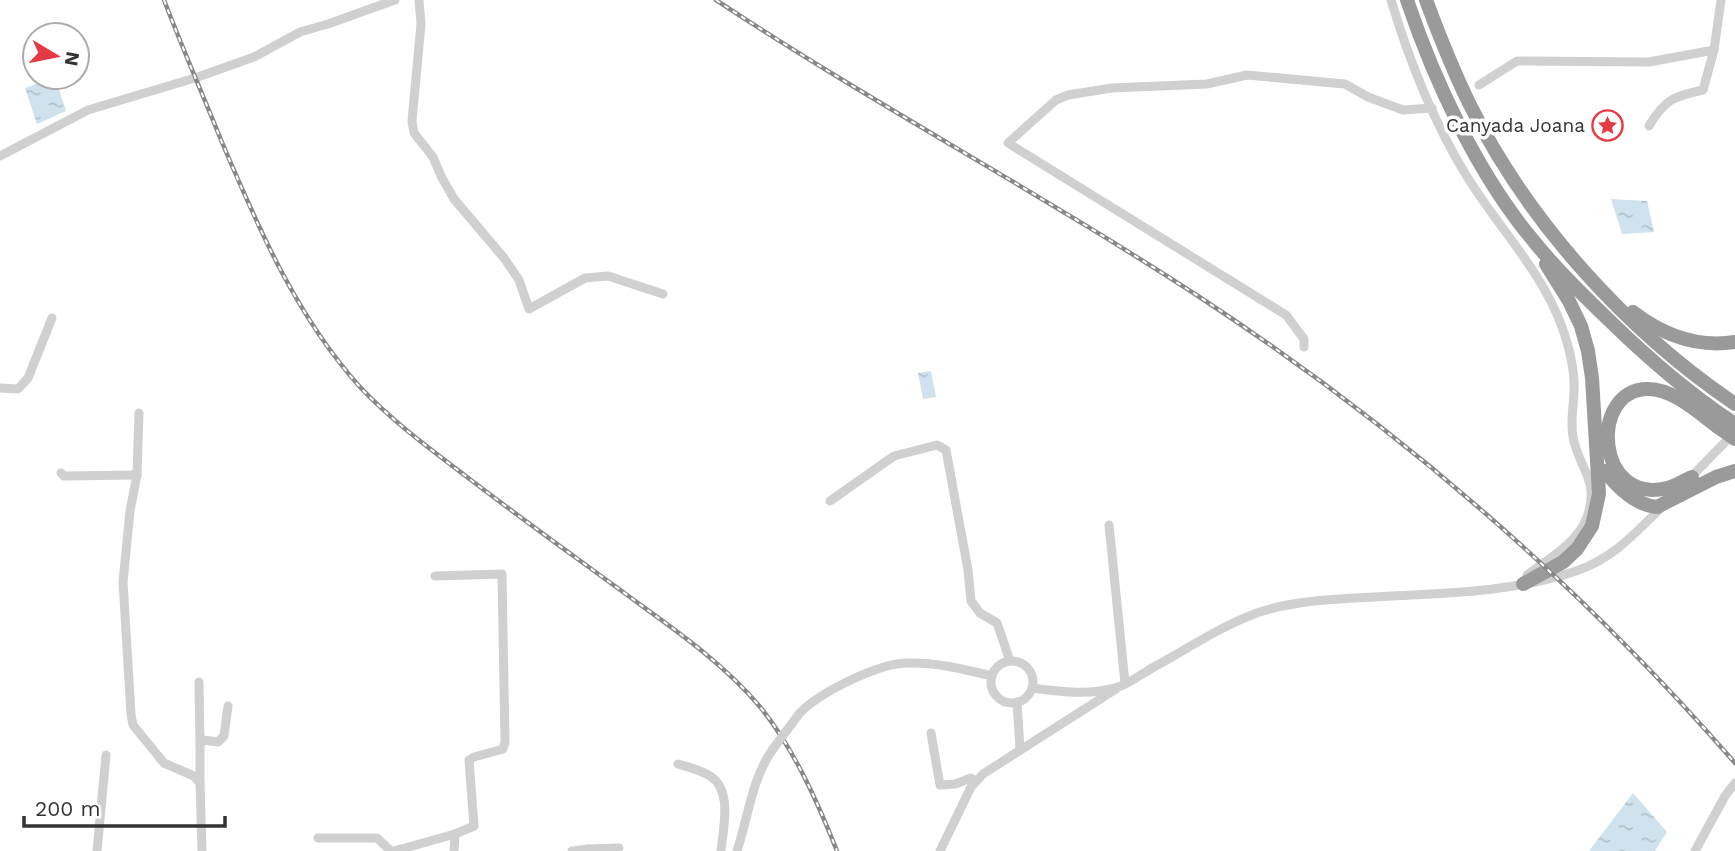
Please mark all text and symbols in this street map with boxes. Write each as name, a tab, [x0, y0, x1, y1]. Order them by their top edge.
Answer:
north arrow	[21, 21, 91, 91]
text: N	[60, 50, 85, 68]
place icon: Canyada Joana	[1591, 108, 1625, 142]
place label: Canyada Joana	[1446, 114, 1585, 137]
scale bar	[24, 784, 226, 828]
text: 200 m	[35, 796, 101, 821]

